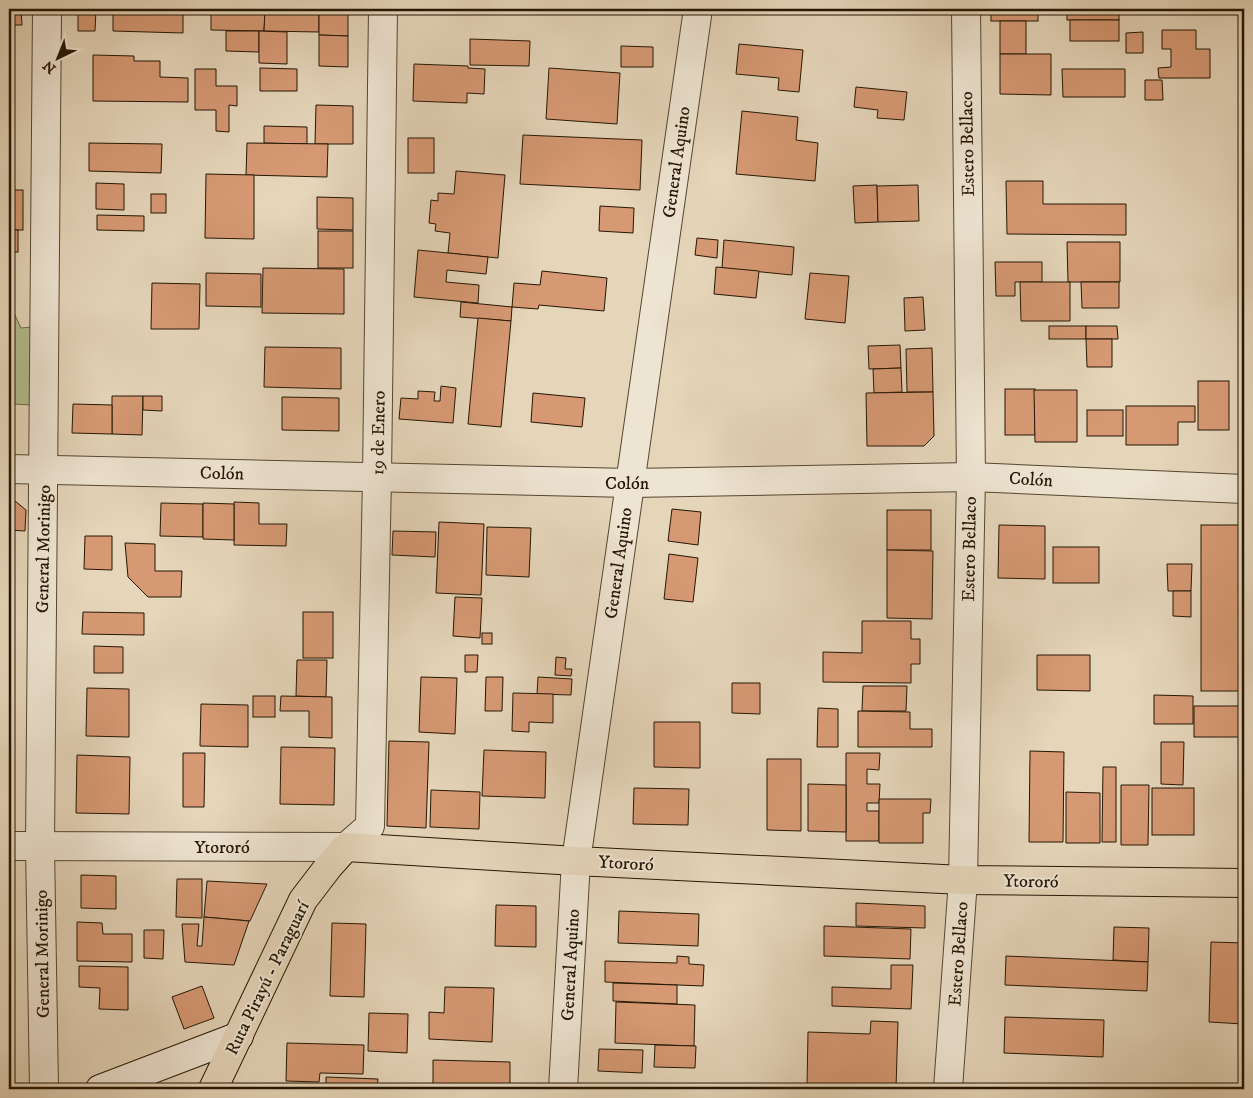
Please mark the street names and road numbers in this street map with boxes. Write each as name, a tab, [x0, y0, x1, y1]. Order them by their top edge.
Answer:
street label: Estero Bellaco	[956, 91, 980, 197]
street label: General Aquino	[658, 105, 696, 219]
street label: 19 de Enero	[367, 390, 391, 476]
street label: Colón	[200, 463, 245, 485]
street label: Colón	[1008, 468, 1054, 492]
street label: Colón	[605, 473, 650, 495]
street label: General Morinigo	[32, 484, 56, 613]
street label: Estero Bellaco	[958, 496, 982, 602]
street label: General Aquino	[600, 506, 638, 620]
street label: Ytororó	[194, 837, 250, 859]
street label: Ytororó	[598, 852, 654, 876]
street label: Ytororó	[1003, 871, 1059, 893]
street label: General Morinigo	[31, 889, 55, 1018]
street label: Ruta Pirayú - Paraguarí	[221, 897, 315, 1059]
street label: Estero Bellaco	[944, 901, 974, 1007]
street label: General Aquino	[557, 908, 585, 1022]

